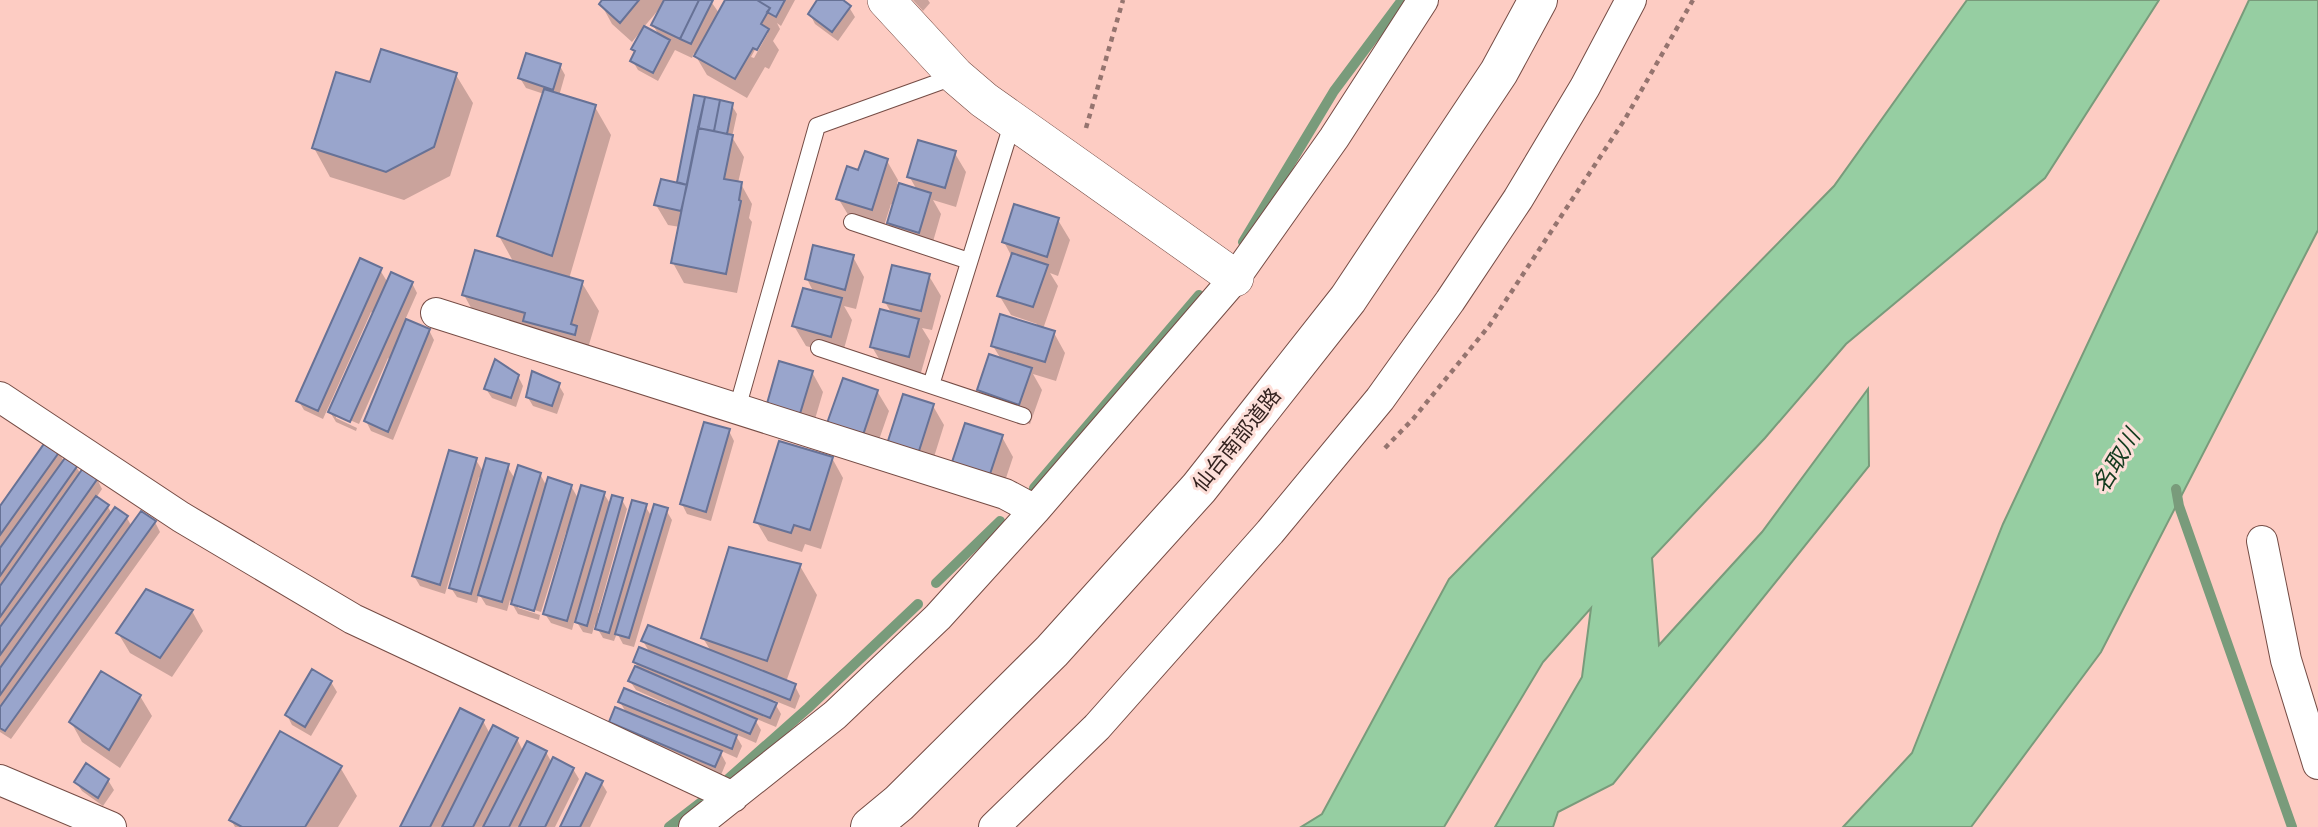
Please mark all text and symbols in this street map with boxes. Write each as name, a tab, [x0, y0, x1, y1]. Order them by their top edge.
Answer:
street label: 仙台南部道路	[1186, 382, 1287, 497]
water label: 名取川	[2085, 421, 2147, 498]

